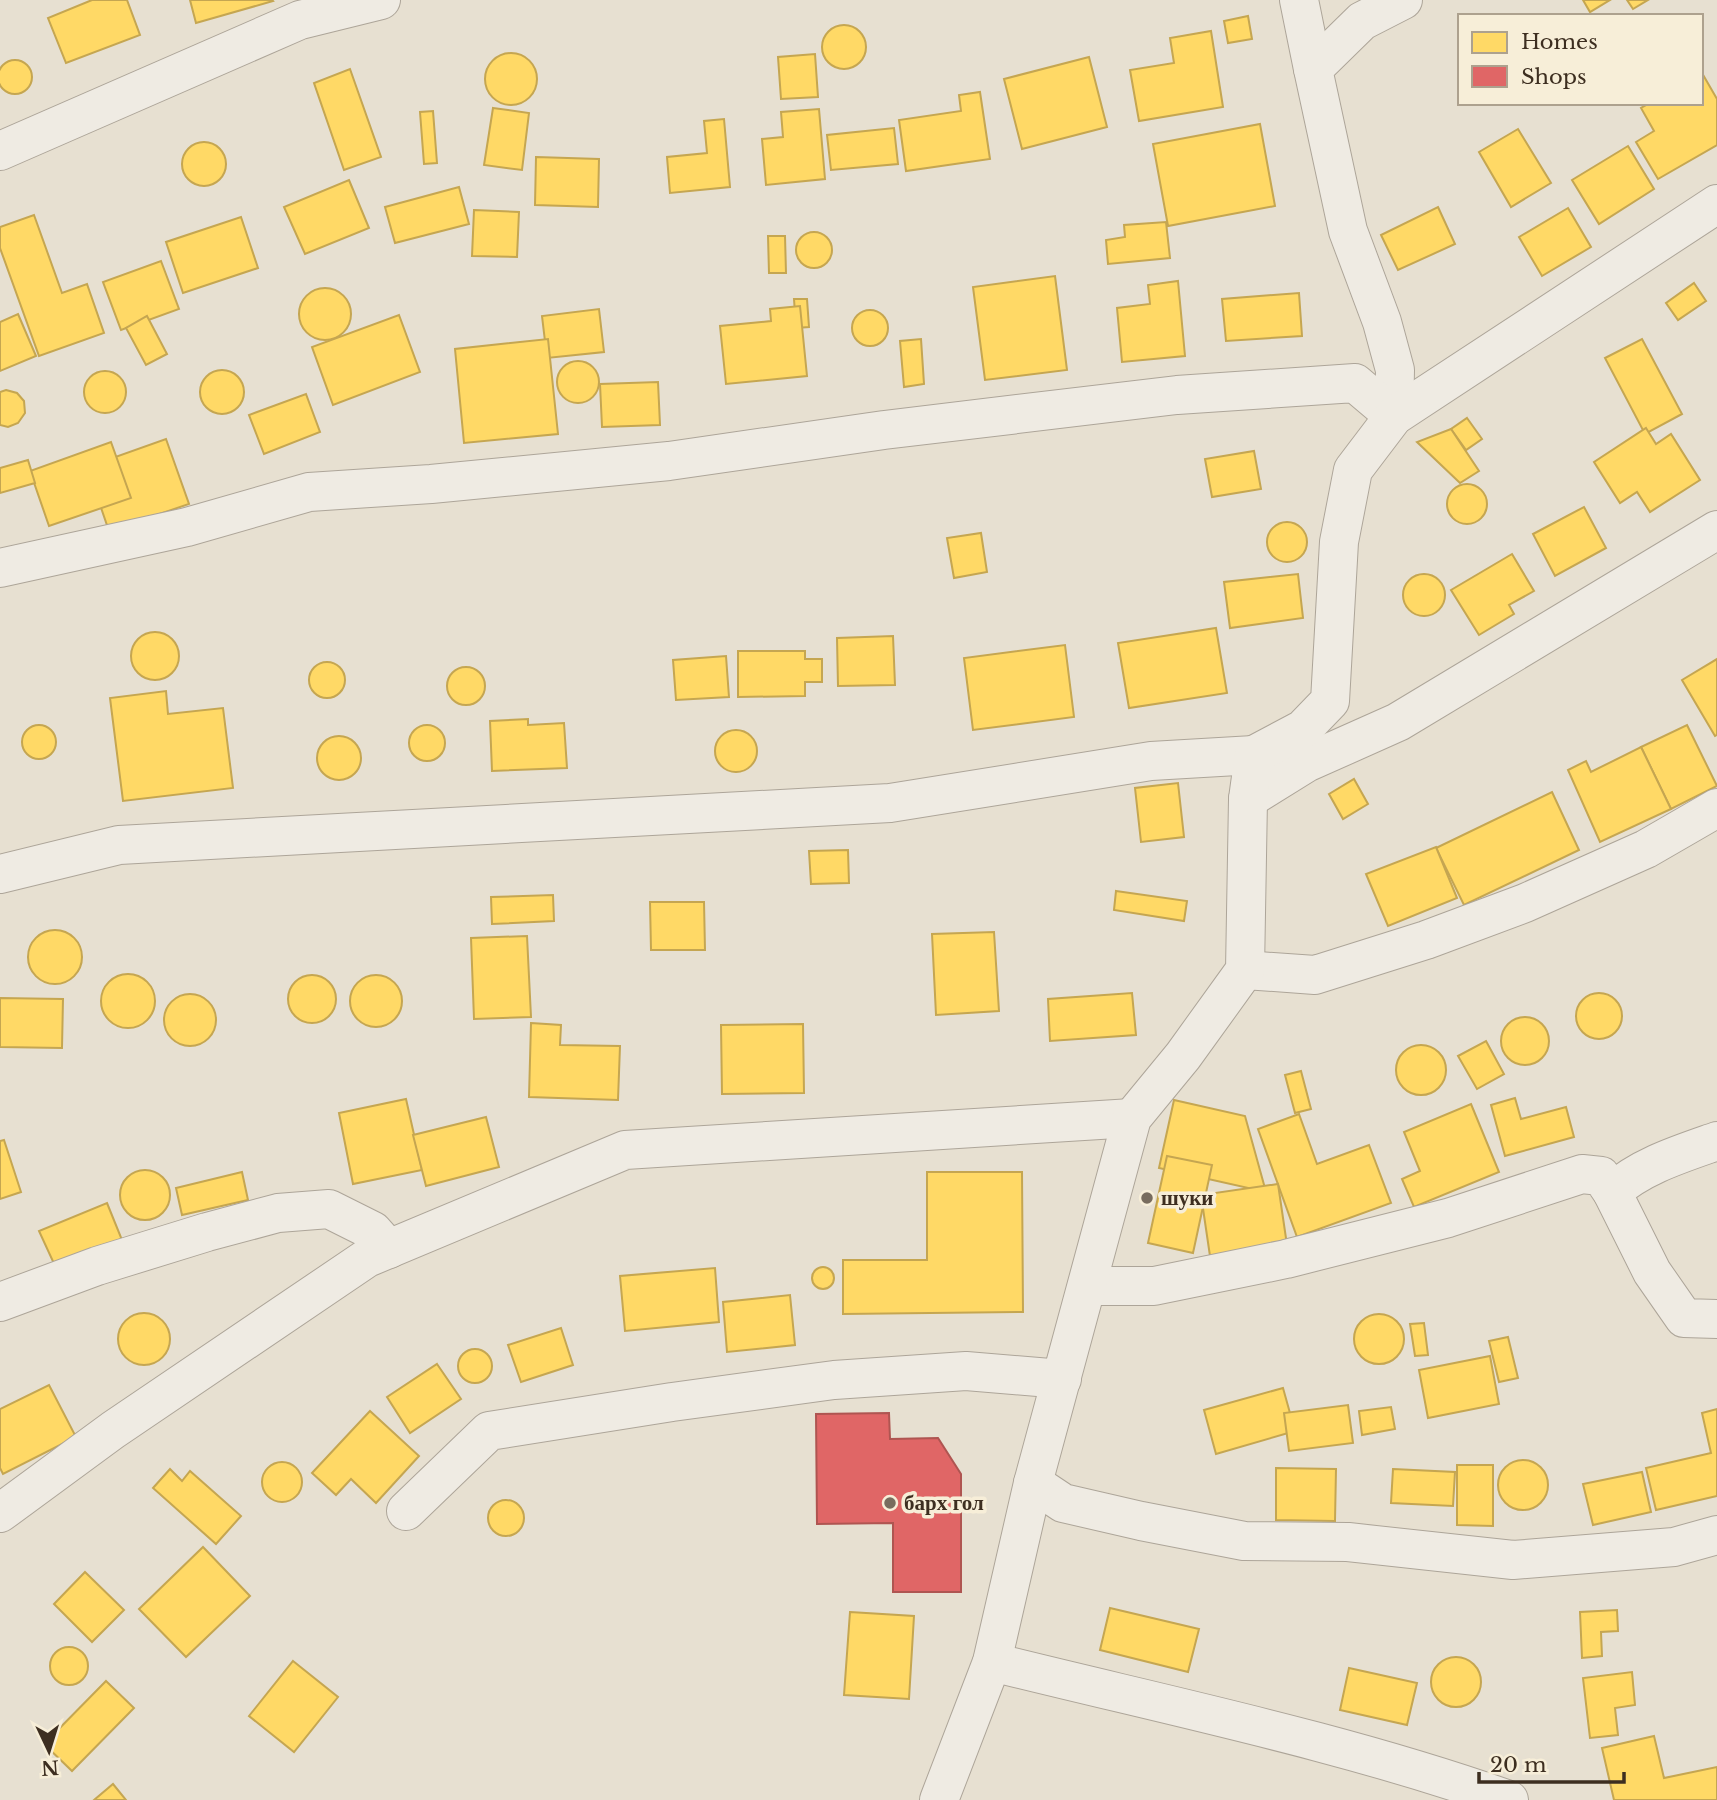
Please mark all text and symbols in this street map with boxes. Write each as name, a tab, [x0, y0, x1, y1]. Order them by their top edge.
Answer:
legend	[1458, 14, 1703, 105]
text: Homes	[1521, 29, 1598, 55]
text: Shops	[1521, 64, 1587, 90]
place label: шуки	[1161, 1185, 1213, 1211]
marker: шуки	[1139, 1190, 1155, 1206]
place label: барх гол	[904, 1490, 984, 1516]
marker: барх гол	[882, 1495, 898, 1511]
north arrow	[14, 1716, 84, 1786]
scale bar	[1479, 1741, 1624, 1785]
text: 20 m	[1490, 1752, 1547, 1778]
text: N	[40, 1755, 60, 1780]

